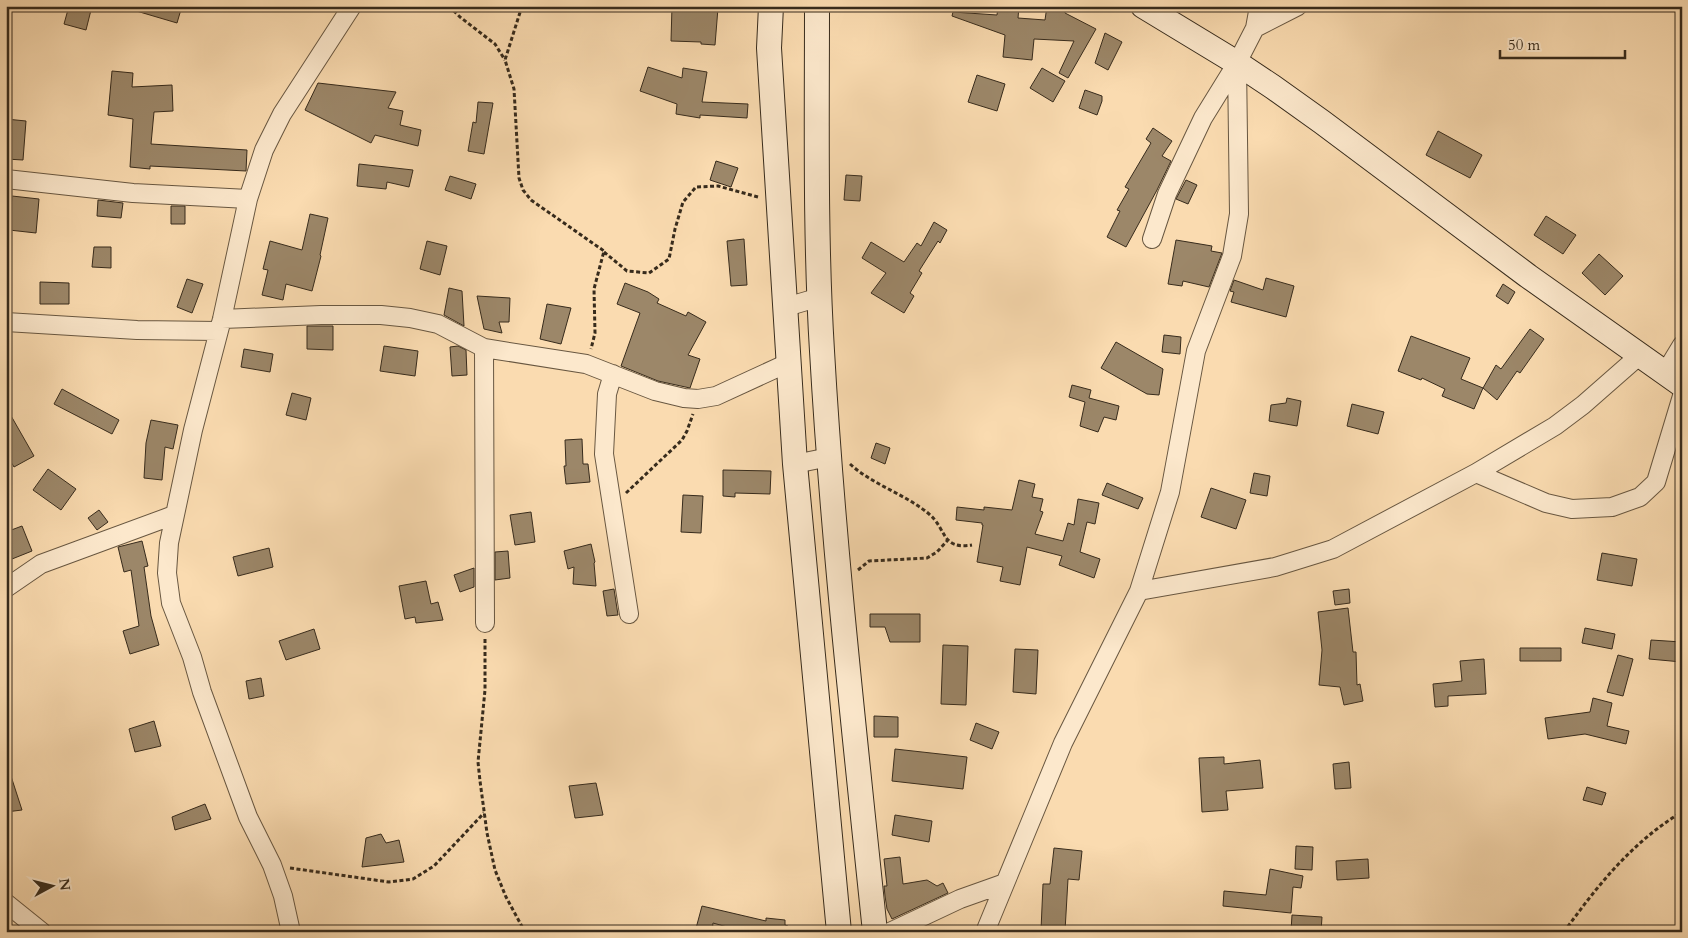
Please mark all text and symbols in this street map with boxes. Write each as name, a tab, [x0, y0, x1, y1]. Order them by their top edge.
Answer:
scale bar	[1500, 28, 1626, 60]
text: 50 m	[1508, 35, 1540, 55]
north arrow	[28, 860, 78, 910]
text: N	[54, 877, 75, 892]

